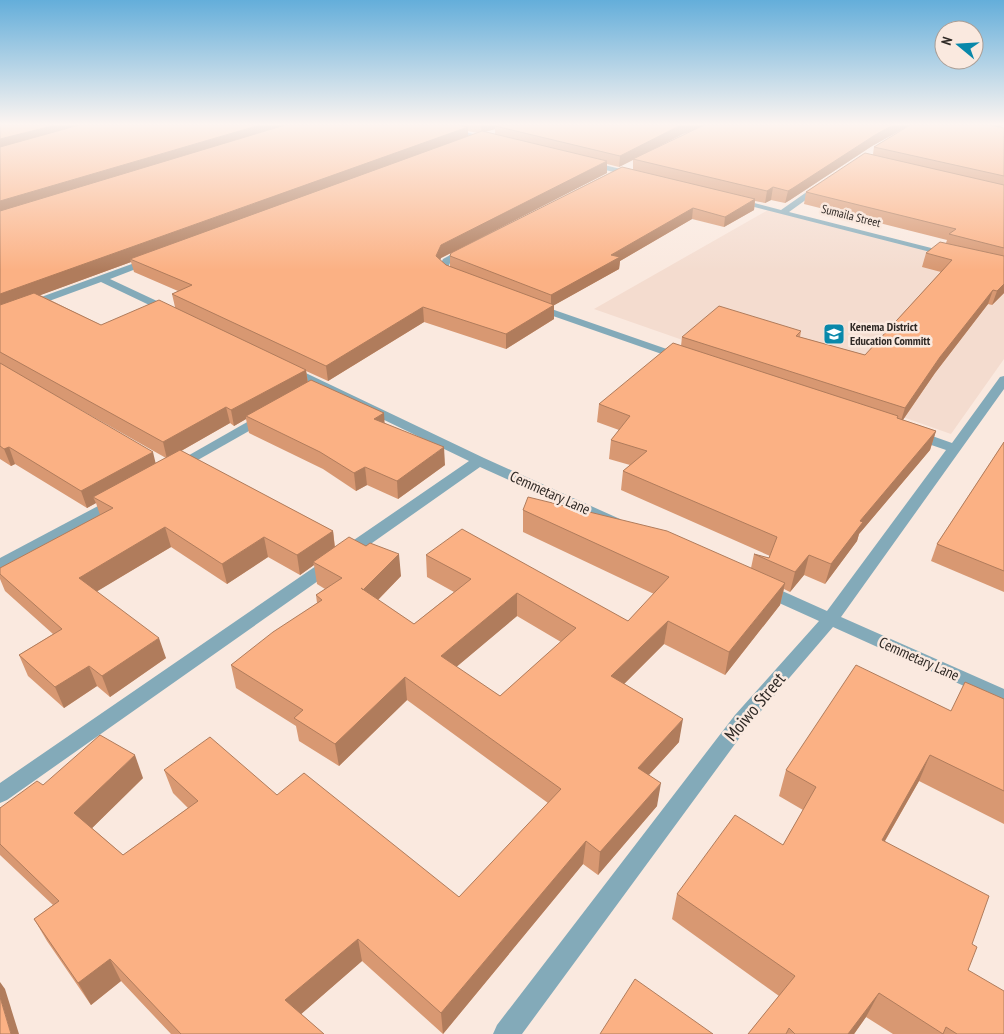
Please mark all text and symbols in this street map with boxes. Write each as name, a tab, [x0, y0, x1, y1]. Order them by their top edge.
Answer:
north arrow	[934, 20, 984, 70]
text: N	[937, 35, 956, 47]
street label: Sumaila Street	[820, 201, 883, 230]
place label: Kenema District Education Committ	[850, 319, 931, 348]
school or university icon: Kenema District Education Committ	[822, 322, 846, 346]
street label: Cemmetary Lane	[507, 466, 593, 519]
street label: Cemmetary Lane	[876, 632, 962, 685]
street label: Moiwo Street	[719, 668, 790, 746]

